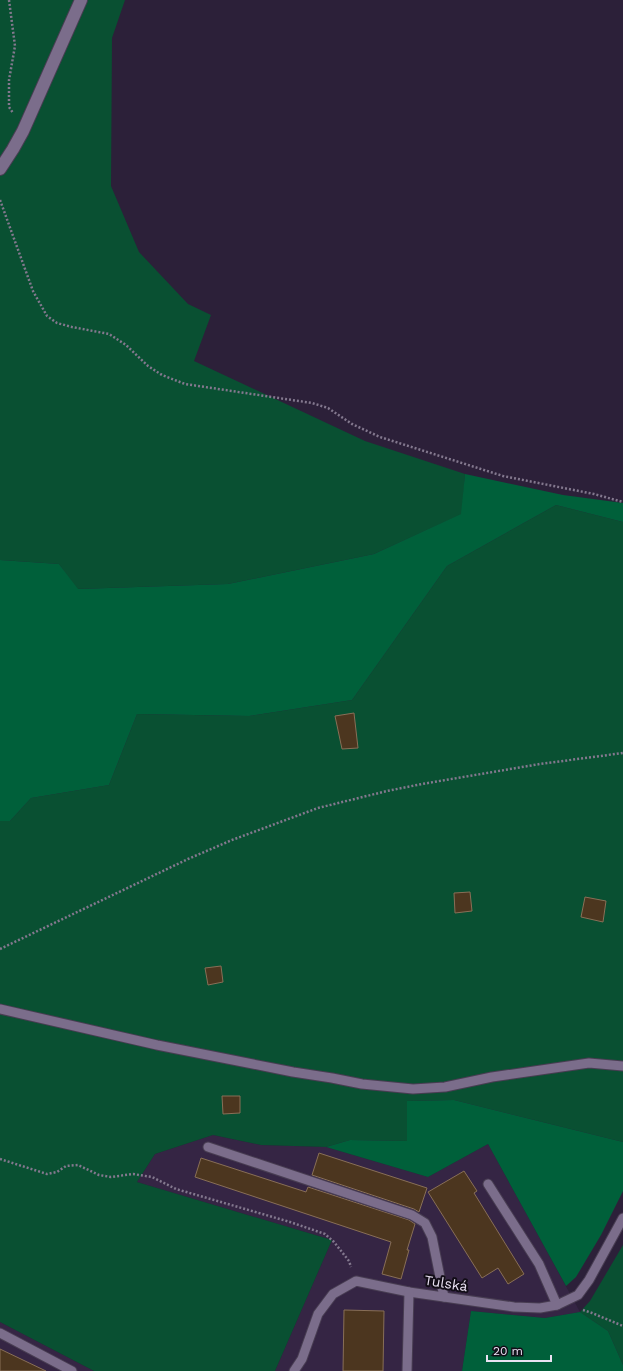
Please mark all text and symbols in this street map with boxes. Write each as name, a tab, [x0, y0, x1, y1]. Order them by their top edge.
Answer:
street label: Tulská	[423, 1272, 469, 1294]
scale bar	[487, 1337, 551, 1363]
text: 20 m	[493, 1344, 523, 1358]

